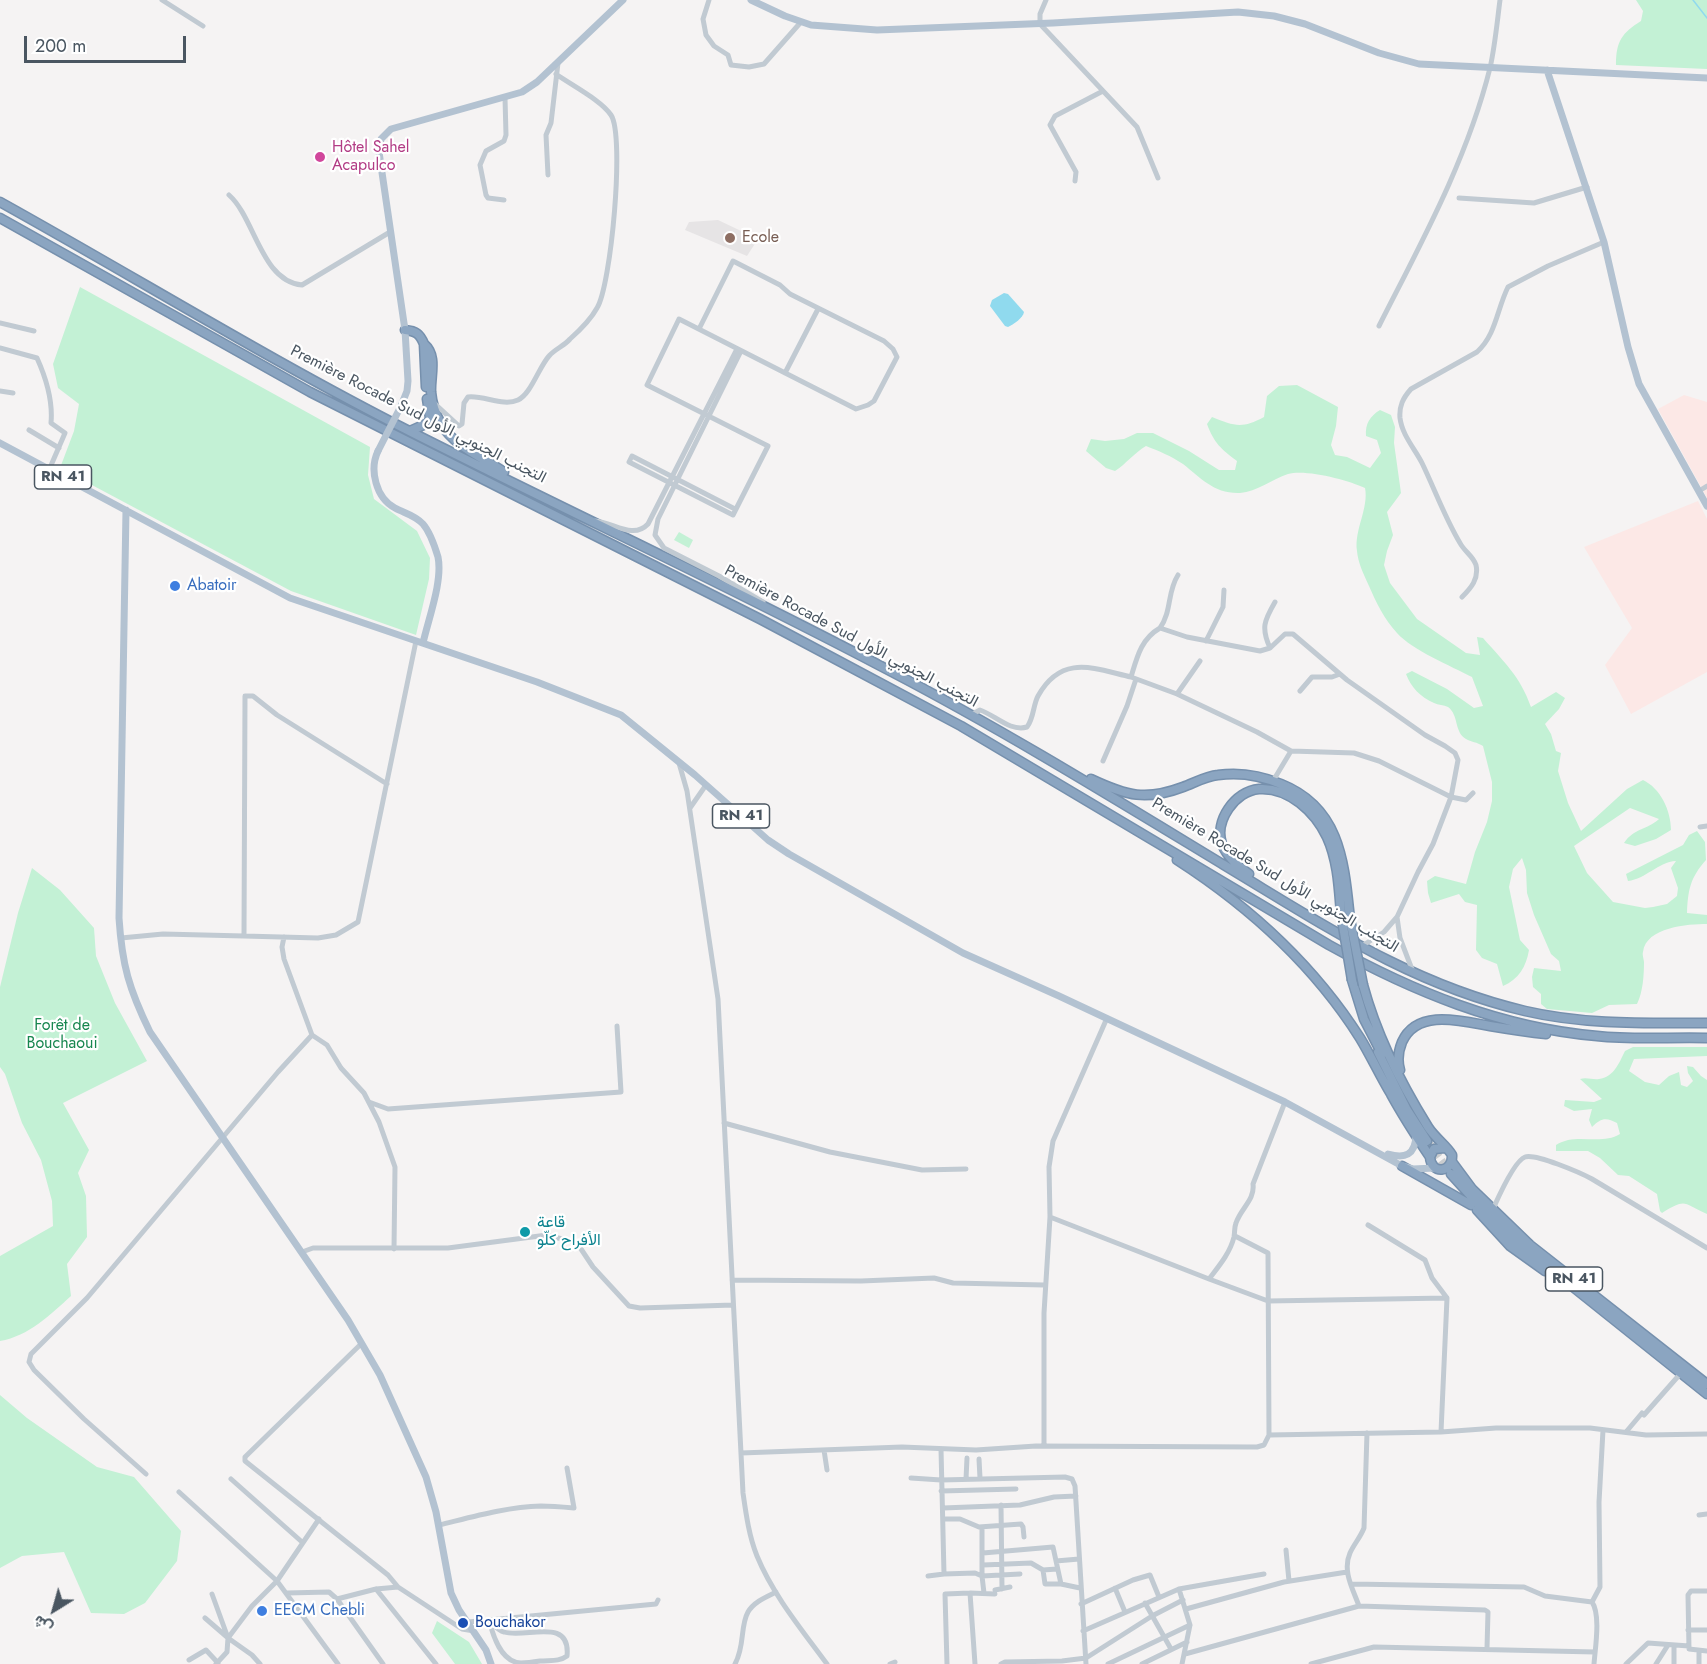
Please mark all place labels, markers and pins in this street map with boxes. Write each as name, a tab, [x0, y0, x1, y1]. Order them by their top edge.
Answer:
place label: Hôtel Sahel Acapulco	[332, 138, 410, 176]
marker: Hôtel Sahel Acapulco	[313, 150, 327, 164]
place label: Ecole	[742, 228, 779, 248]
marker: Ecole	[723, 231, 737, 245]
place label: Abatoir	[187, 576, 237, 596]
marker: Abatoir	[168, 579, 182, 593]
place label: قاعة الأفراح كلّو	[537, 1213, 601, 1251]
marker: قاعة الأفراح كلّو	[518, 1225, 532, 1239]
place label: EECM Chebli	[274, 1601, 365, 1621]
marker: EECM Chebli	[255, 1604, 269, 1618]
place label: Bouchakor	[475, 1613, 546, 1633]
marker: Bouchakor	[456, 1616, 470, 1630]

